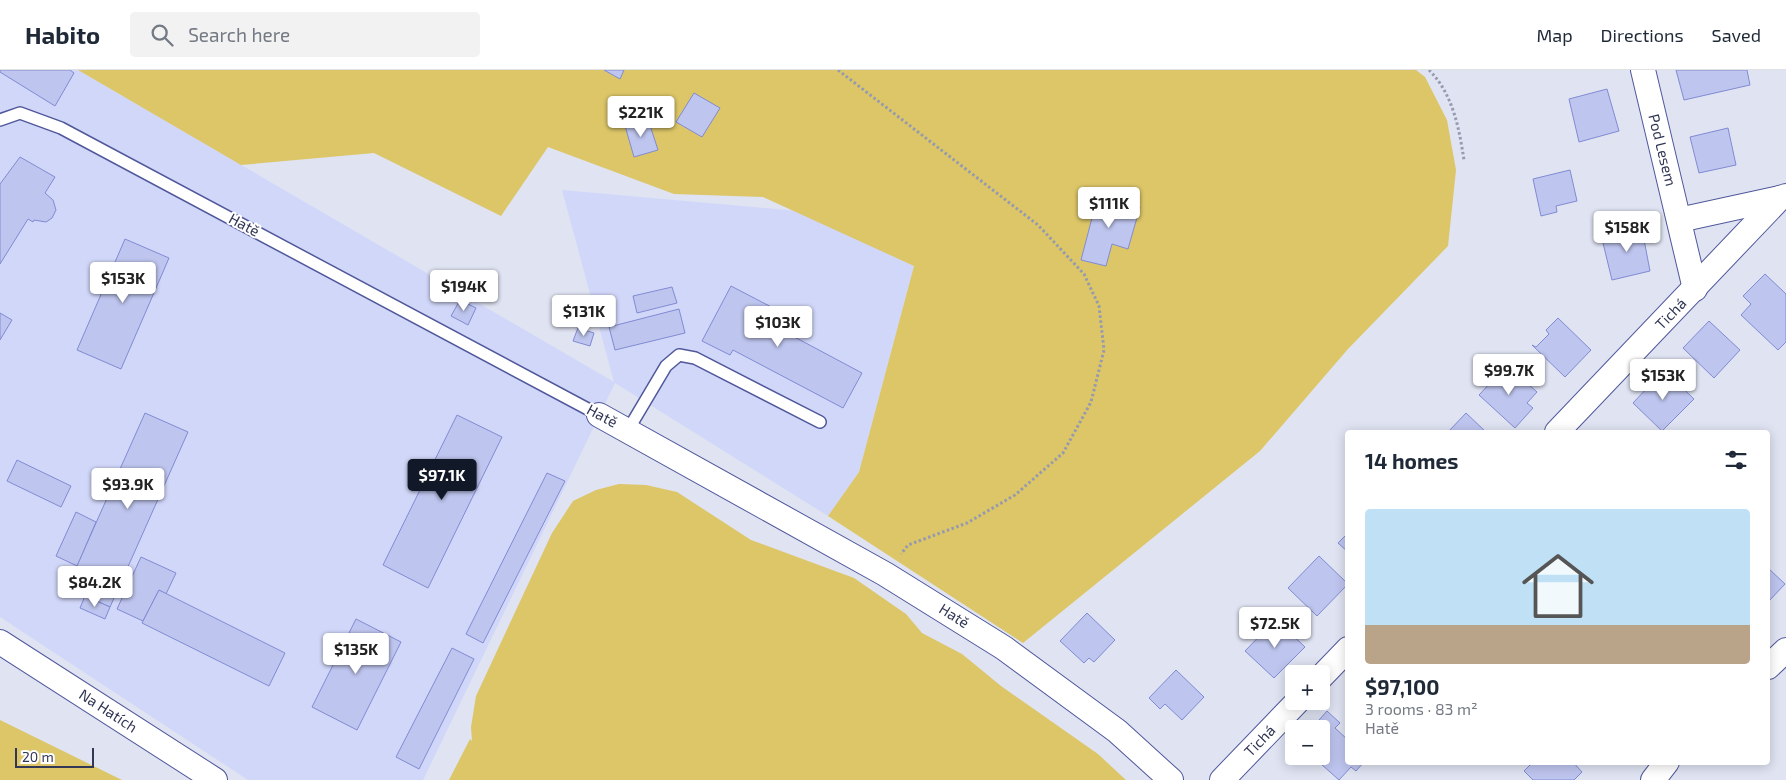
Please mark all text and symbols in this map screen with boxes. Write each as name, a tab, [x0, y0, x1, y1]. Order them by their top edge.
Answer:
search box	[130, 12, 480, 57]
text: Habito	[25, 20, 100, 49]
icon: search	[148, 21, 176, 49]
text: Search here	[188, 23, 290, 46]
text: Map	[1536, 24, 1573, 46]
text: Directions	[1601, 24, 1684, 46]
text: Saved	[1712, 24, 1761, 46]
pin: $221K	[606, 96, 676, 138]
text: $221K	[619, 102, 663, 121]
street label: Pod Lesem	[1645, 112, 1681, 188]
pin: $111K	[1074, 186, 1144, 229]
text: $111K	[1089, 193, 1129, 212]
street label: Hatě	[226, 209, 263, 240]
pin: $158K	[1592, 210, 1662, 253]
text: $158K	[1604, 217, 1650, 236]
pin: $153K	[88, 262, 158, 304]
text: $153K	[101, 268, 145, 287]
pin: $194K	[429, 270, 499, 312]
text: $194K	[441, 276, 487, 295]
pin: $131K	[549, 294, 619, 337]
street label: Tichá	[1651, 294, 1690, 333]
text: $131K	[563, 301, 605, 320]
pin: $103K	[743, 306, 813, 348]
text: $103K	[755, 312, 801, 331]
pin: $99.7K	[1468, 354, 1550, 396]
pin: $153K	[1628, 358, 1698, 401]
text: $99.7K	[1484, 360, 1534, 379]
text: $153K	[1641, 365, 1685, 384]
street label: Hatě	[584, 400, 621, 431]
icon: filters	[1722, 446, 1750, 474]
text: 14 homes	[1365, 448, 1459, 473]
pin: $97.1K	[401, 458, 483, 501]
text: $97.1K	[419, 465, 465, 484]
pin: $93.9K	[87, 468, 169, 510]
text: $93.9K	[102, 474, 154, 493]
icon: home	[1513, 541, 1603, 631]
pin: $84.2K	[54, 566, 136, 608]
text: $84.2K	[69, 572, 121, 591]
street label: Hatě	[936, 599, 973, 631]
pin: $72.5K	[1234, 606, 1316, 649]
text: $72.5K	[1250, 613, 1300, 632]
pin: $135K	[321, 632, 391, 675]
text: $135K	[334, 639, 378, 658]
map controls	[1285, 665, 1330, 765]
button: +	[1285, 665, 1330, 710]
text: $97,100	[1365, 674, 1440, 699]
street label: Na Hatích	[76, 685, 141, 736]
text: 3 rooms · 83 m²	[1365, 699, 1478, 718]
text: Hatě	[1365, 718, 1399, 737]
button: −	[1285, 720, 1330, 765]
street label: Tichá	[1240, 721, 1279, 760]
scale bar	[15, 745, 94, 768]
text: 20 m	[22, 748, 54, 765]

